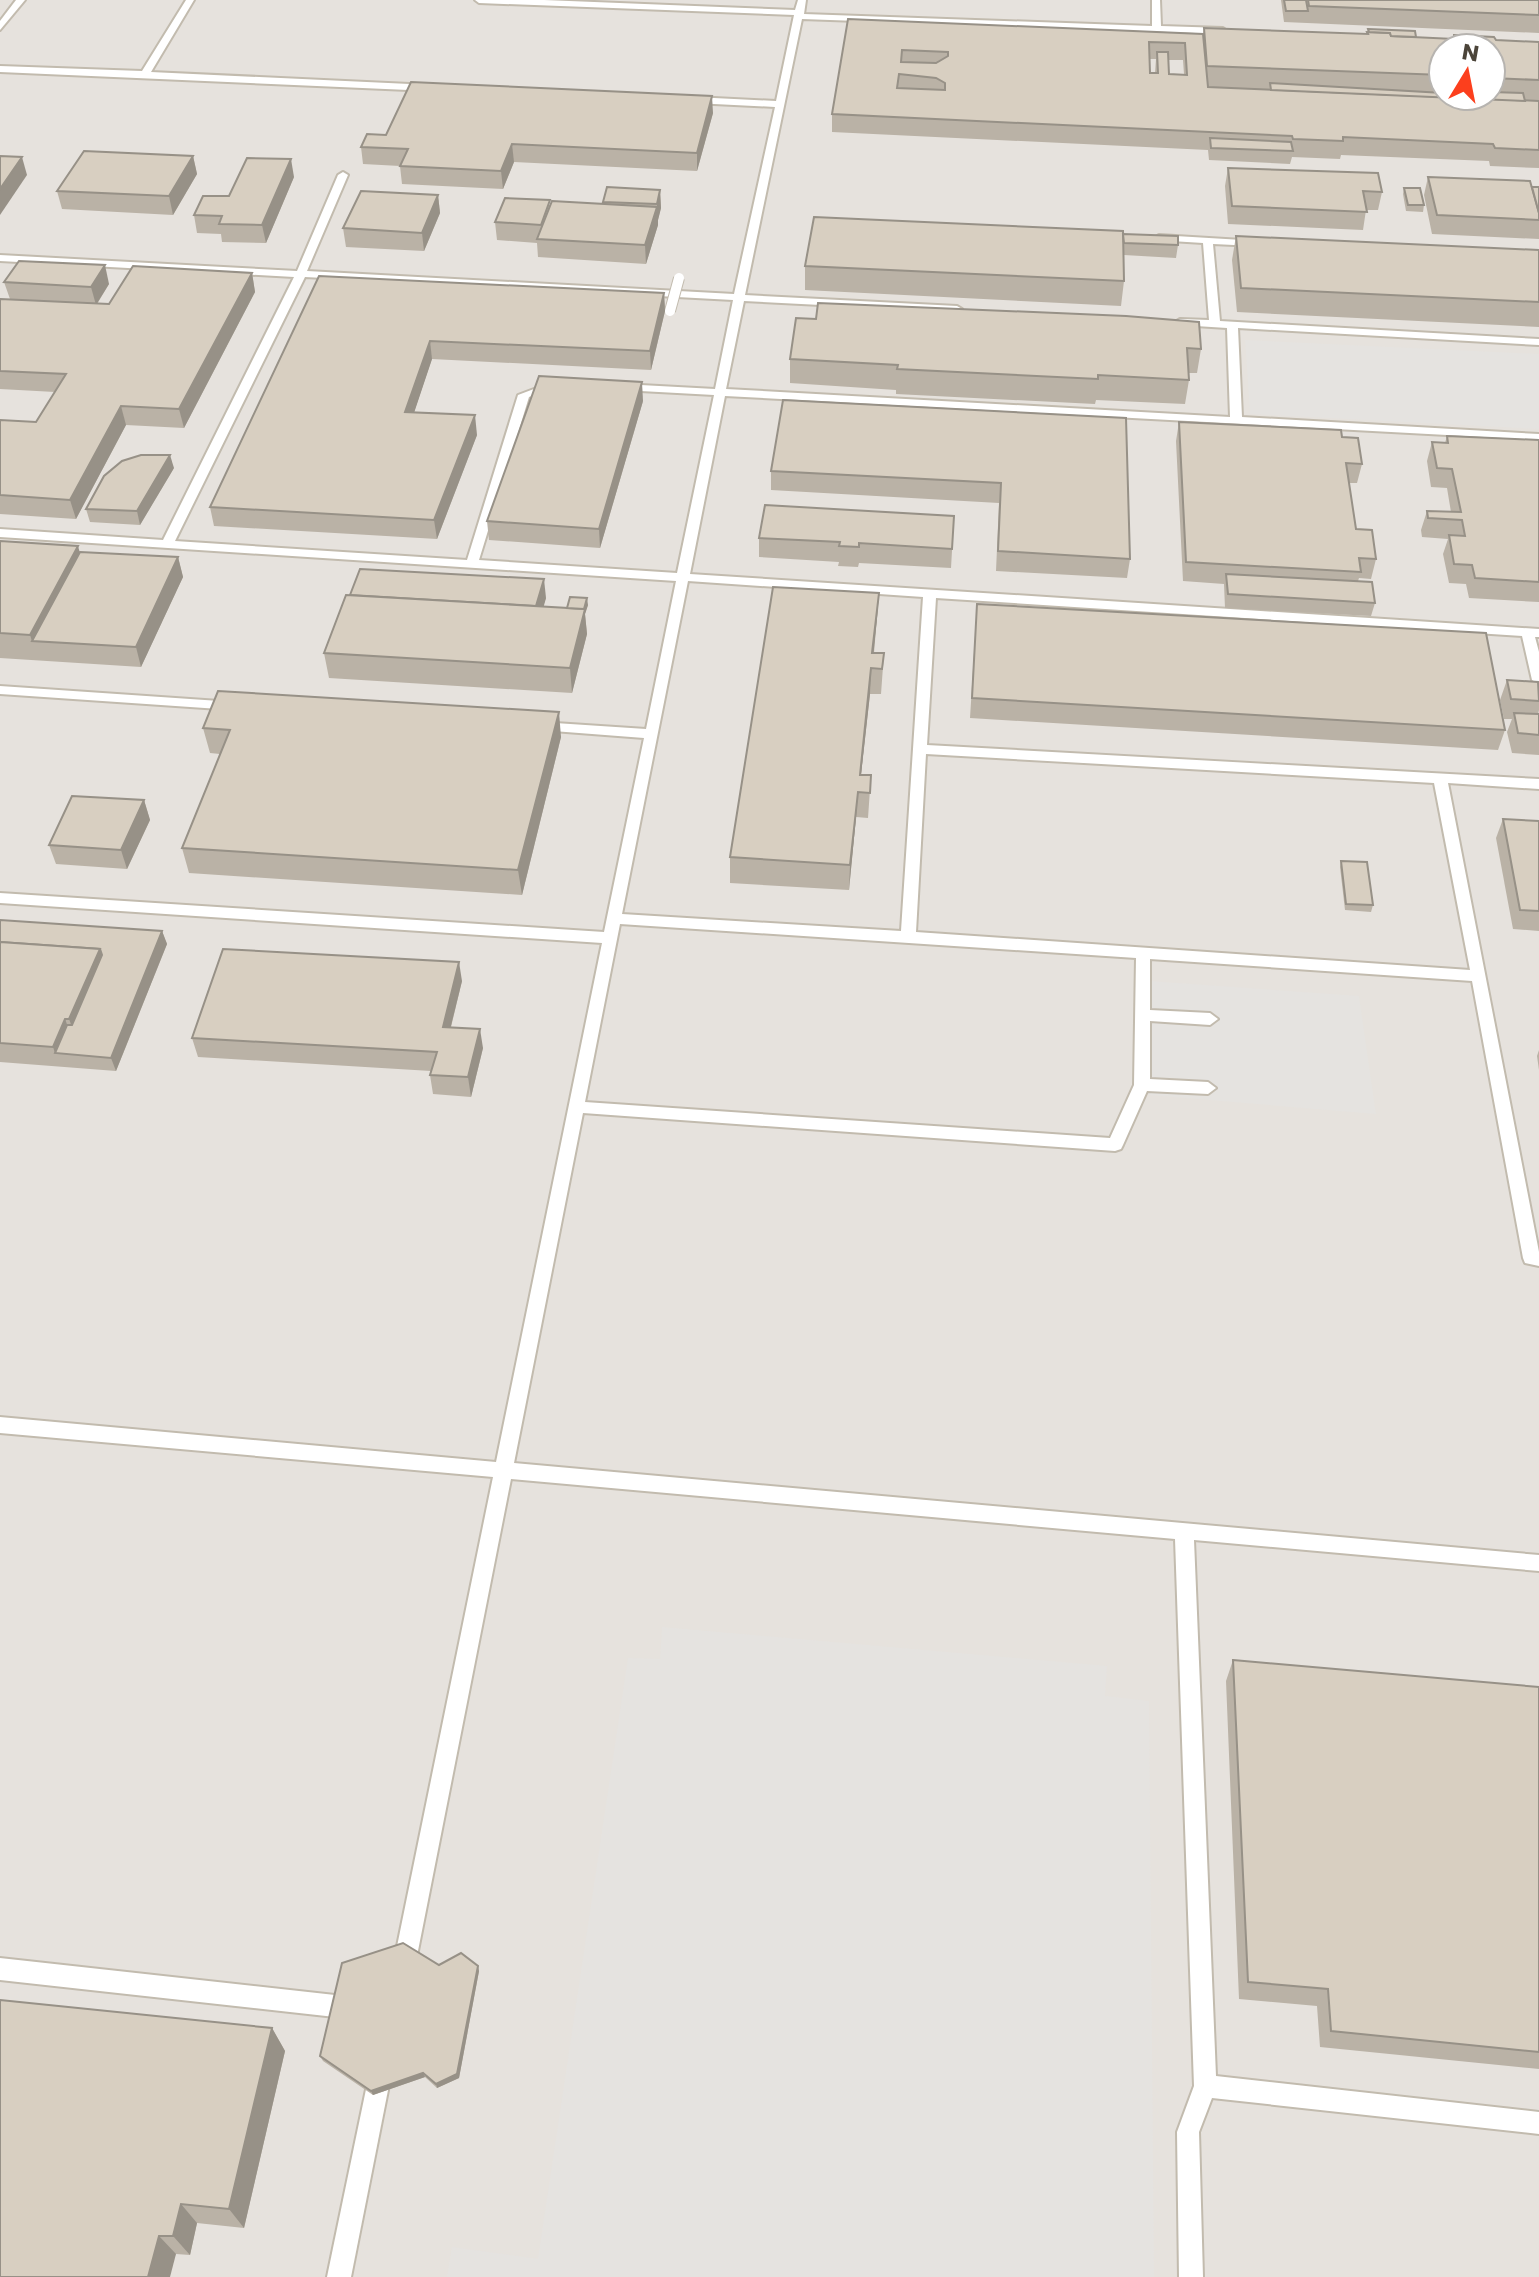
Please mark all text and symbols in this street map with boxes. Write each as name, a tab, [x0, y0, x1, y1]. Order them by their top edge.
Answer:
north arrow	[1427, 32, 1507, 112]
text: N	[1460, 36, 1481, 69]

